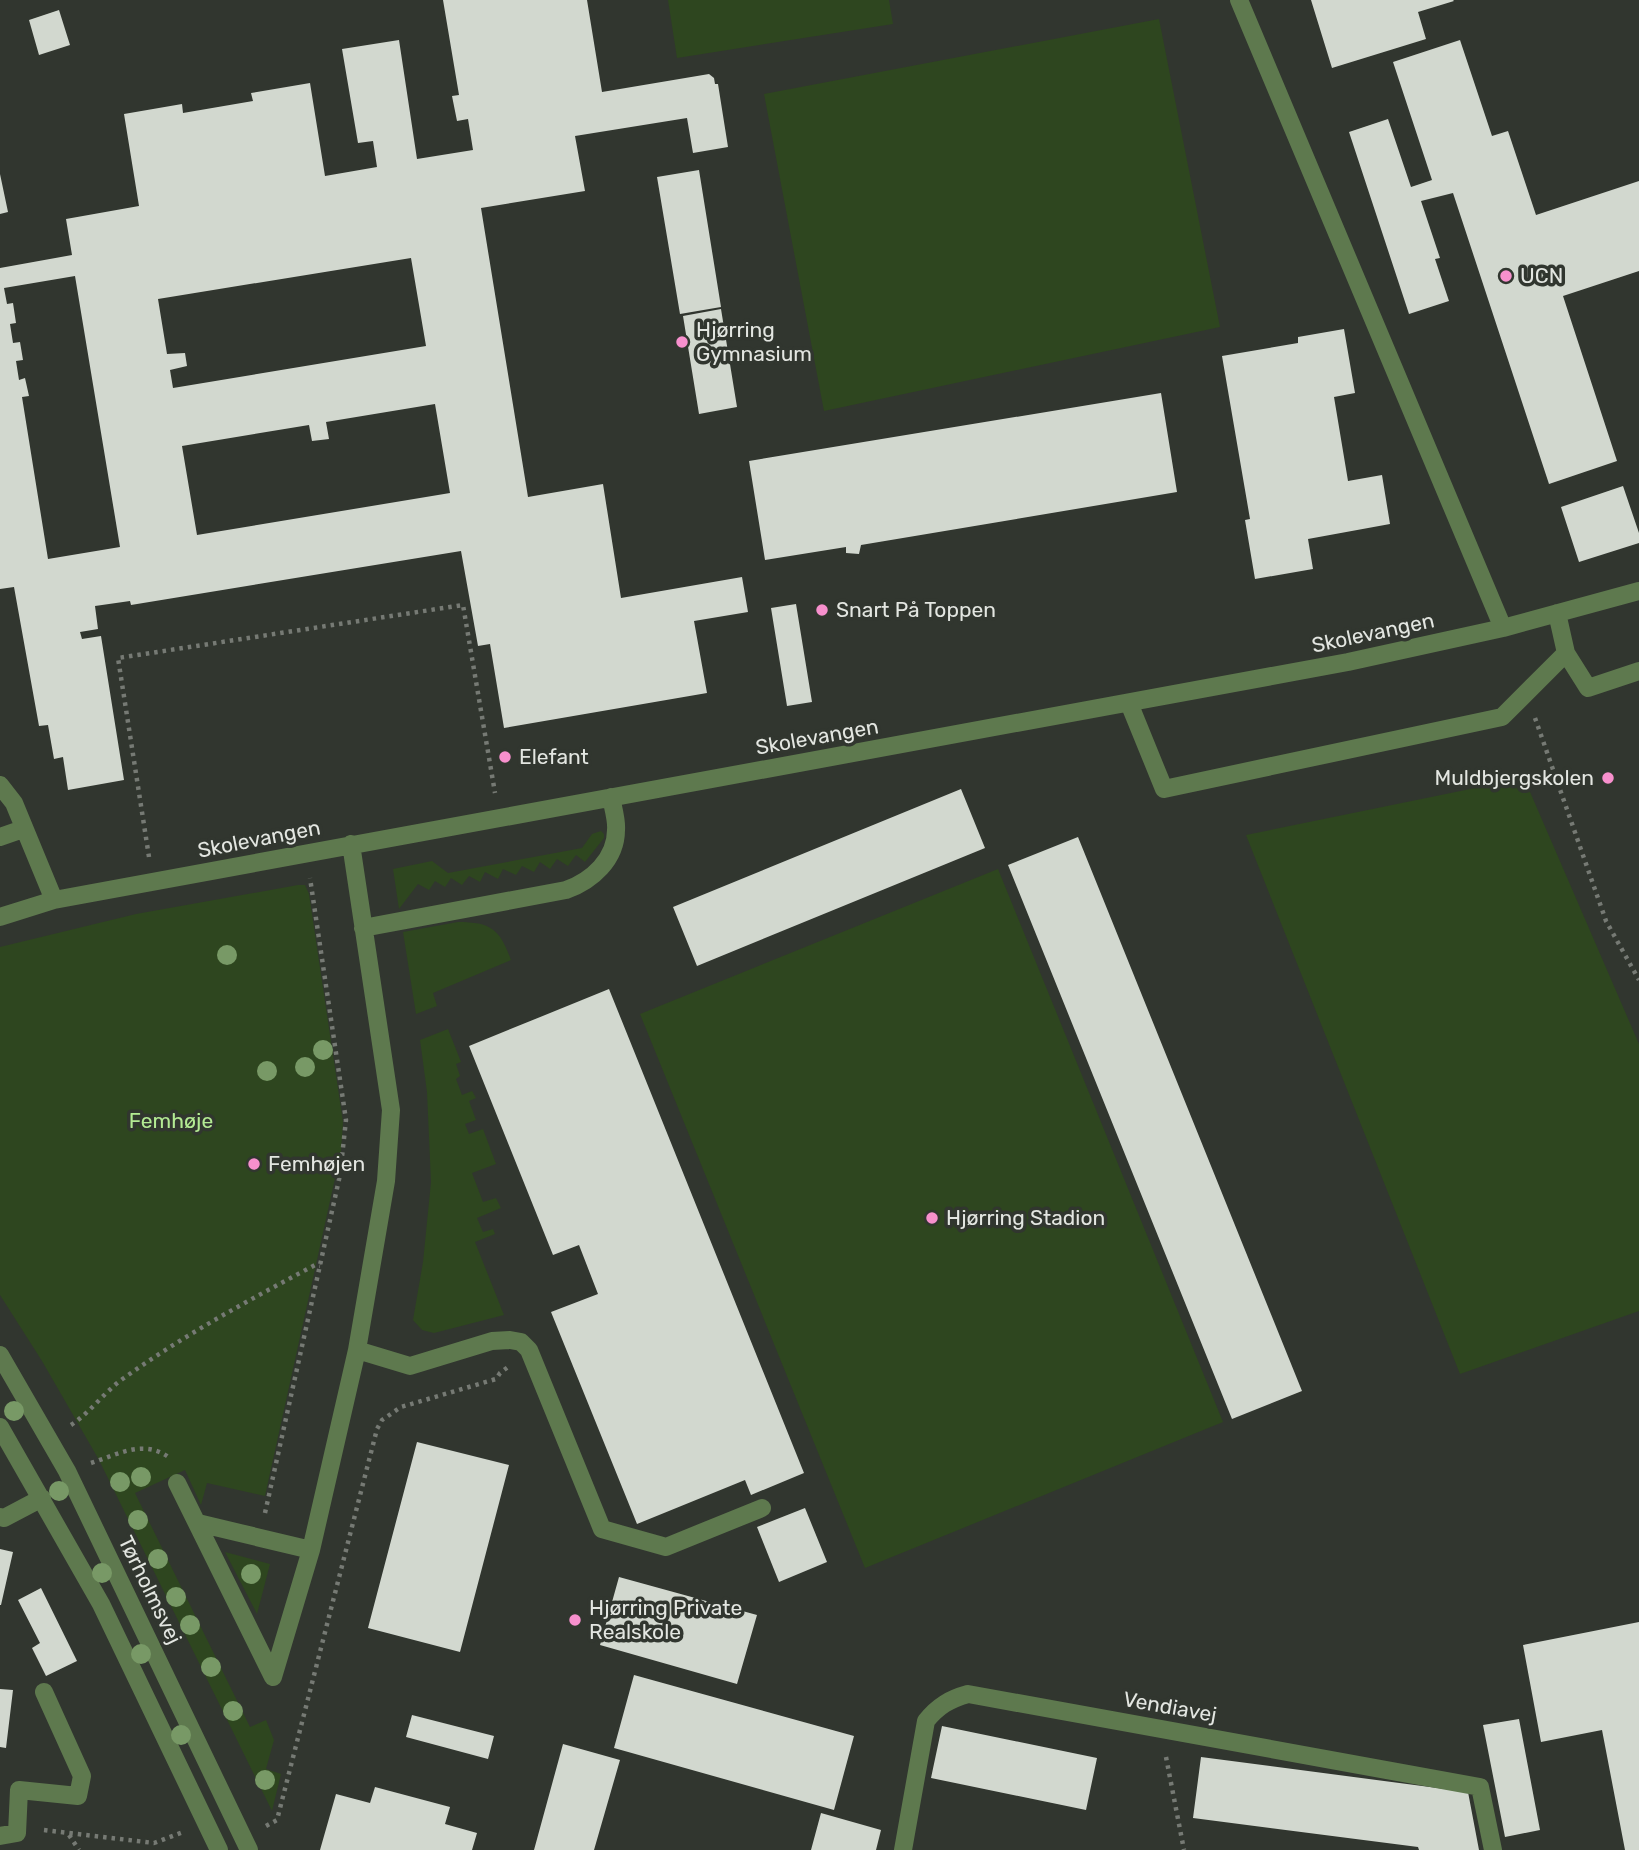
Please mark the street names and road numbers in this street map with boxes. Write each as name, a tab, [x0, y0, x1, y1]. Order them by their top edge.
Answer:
street label: Skolevangen	[1309, 607, 1436, 658]
street label: Skolevangen	[753, 713, 880, 760]
street label: Skolevangen	[195, 814, 322, 863]
street label: Tørholmsvej	[113, 1532, 187, 1648]
street label: Vendiavej	[1121, 1686, 1219, 1727]

